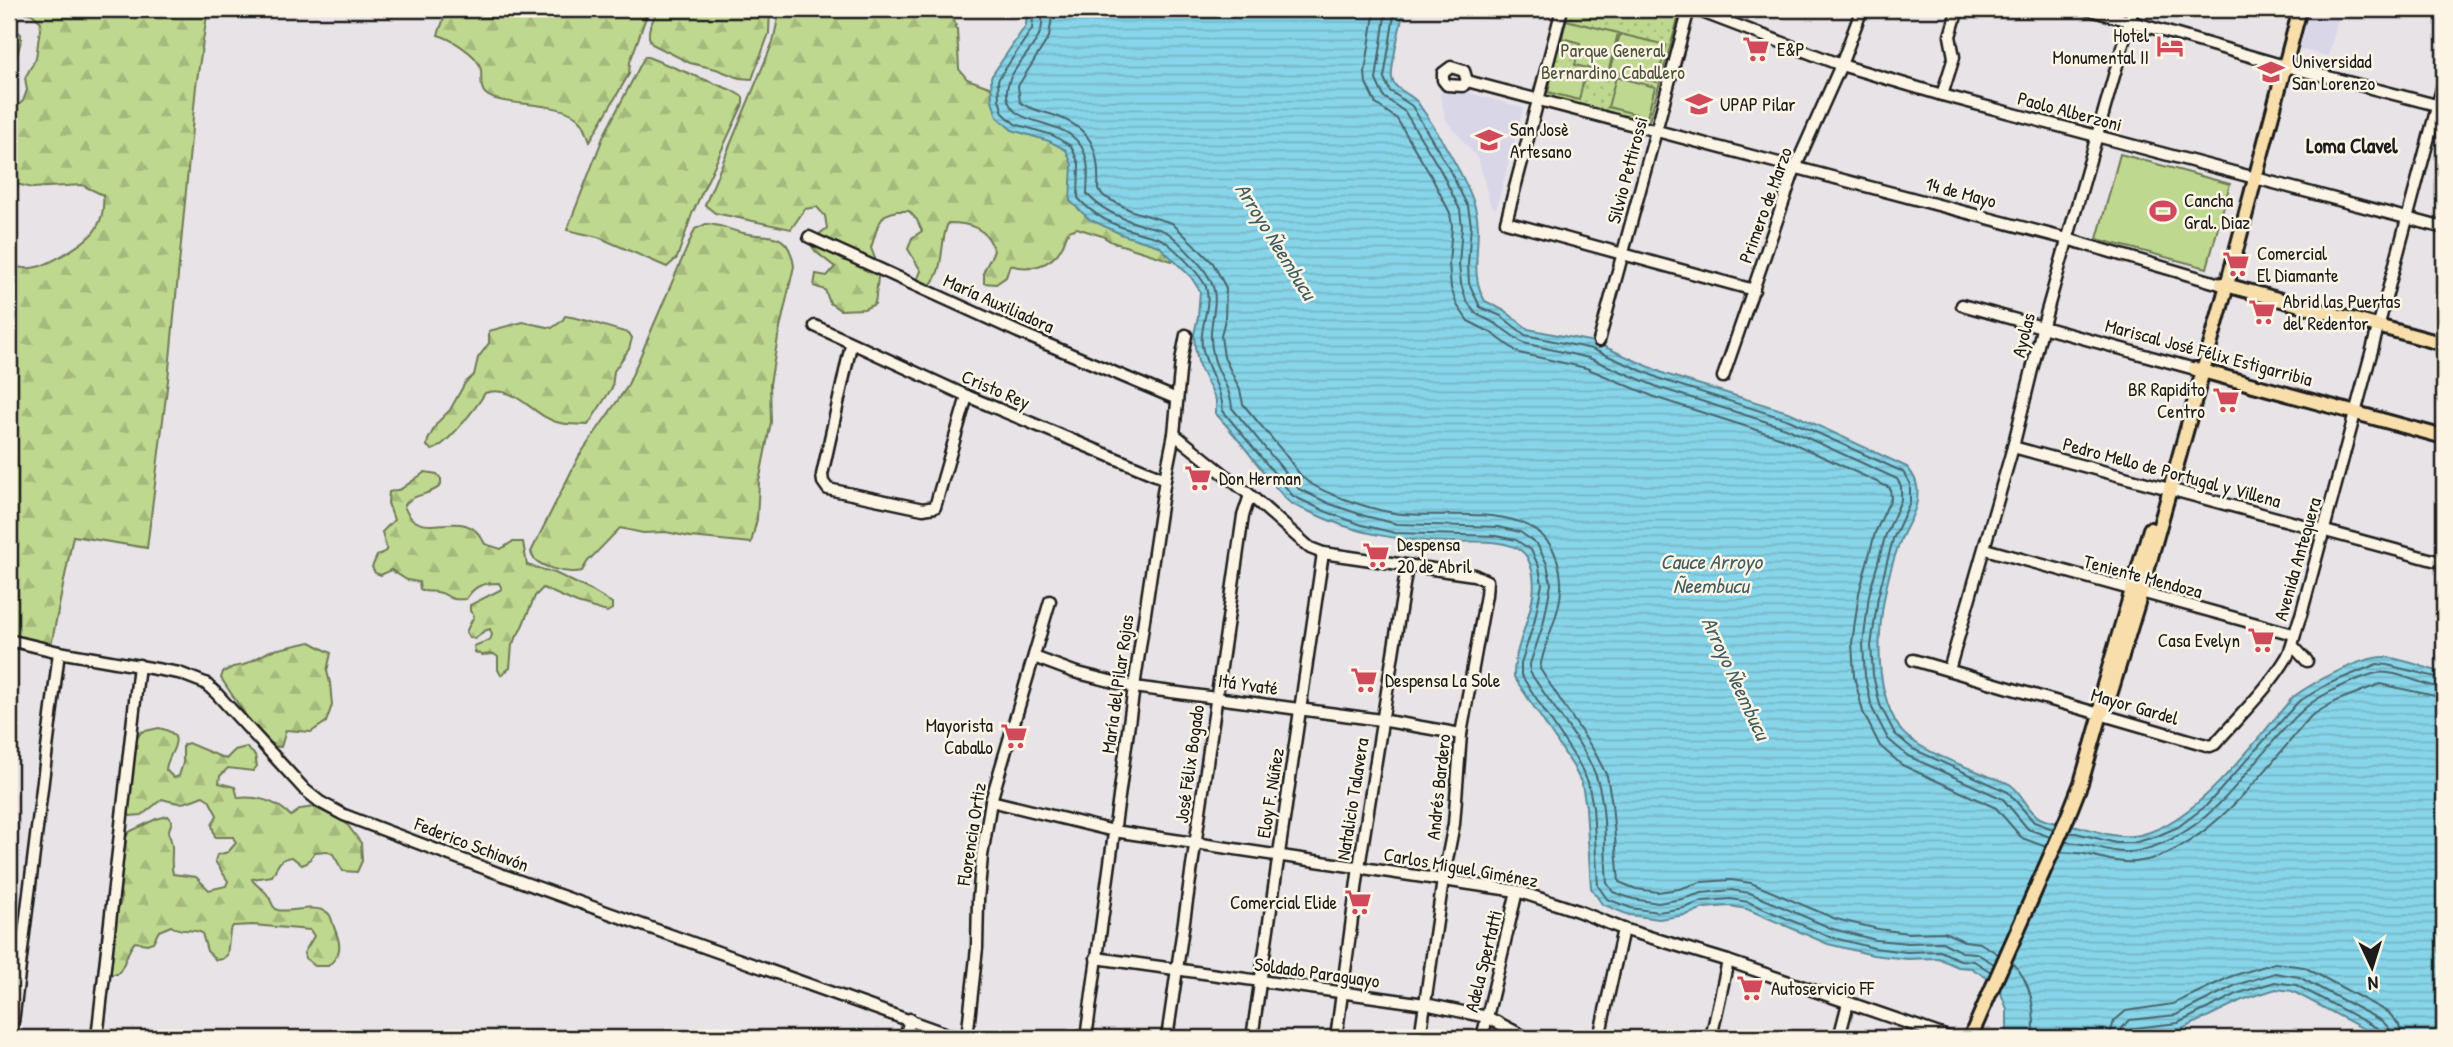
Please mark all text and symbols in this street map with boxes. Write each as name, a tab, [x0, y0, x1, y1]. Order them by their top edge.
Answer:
place label: Hotel Monumental II	[2052, 22, 2150, 70]
hotel icon: Hotel Monumental II	[2155, 31, 2185, 61]
supermarket icon: E&P	[1741, 34, 1771, 64]
place label: E&P	[1777, 36, 1805, 62]
park label: Parque General Bernardino Caballero	[1541, 37, 1685, 85]
place label: Universidad San Lorenzo	[2292, 48, 2375, 96]
school or university icon: Universidad San Lorenzo	[2256, 57, 2286, 87]
street label: Paolo Alberzoni	[2015, 85, 2125, 137]
school or university icon: UPAP Pilar	[1684, 89, 1714, 119]
place label: UPAP Pilar	[1720, 91, 1796, 117]
street label: Silvio Pettirossi	[1600, 114, 1654, 226]
place label: San Josè Artesano	[1510, 116, 1572, 164]
school or university icon: San Josè Artesano	[1474, 125, 1504, 155]
district label: Loma Clavel	[2306, 131, 2398, 160]
street label: Primero de Marzo	[1732, 143, 1798, 267]
street label: 14 de Mayo	[1923, 170, 2000, 214]
water label: Arroyo Ñeembucu	[1229, 177, 1324, 306]
place label: Cancha Gral. Diaz	[2184, 187, 2250, 235]
sports icon: Cancha Gral. Diaz	[2148, 196, 2178, 226]
place label: Comercial El Diamante	[2257, 240, 2339, 288]
supermarket icon: Comercial El Diamante	[2221, 249, 2251, 279]
street label: María Auxiliadora	[940, 267, 1059, 339]
place label: Abrid las Puertas del Redentor	[2283, 288, 2401, 336]
supermarket icon: Abrid las Puertas del Redentor	[2247, 297, 2277, 327]
street label: Ayolas	[2005, 310, 2041, 360]
street label: Mariscal José Félix Estigarribia	[2103, 312, 2316, 392]
street label: Cristo Rey	[958, 363, 1034, 415]
place label: BR Rapidito Centro	[2128, 376, 2205, 424]
supermarket icon: BR Rapidito Centro	[2211, 385, 2241, 415]
street label: Pedro Mello de Portugal y Villena	[2060, 430, 2284, 514]
supermarket icon: Don Herman	[1183, 463, 1213, 493]
place label: Don Herman	[1219, 465, 1301, 491]
street label: Avenida Antequera	[2267, 494, 2327, 624]
place label: Despensa 20 de Abril	[1397, 531, 1473, 579]
supermarket icon: Despensa 20 de Abril	[1361, 540, 1391, 570]
water label: Cauce Arroyo Ñeembucu	[1660, 547, 1763, 600]
street label: Teniente Mendoza	[2081, 548, 2206, 604]
water label: Arroyo Ñeembucu	[1695, 612, 1778, 746]
street label: María del Pilar Rojas	[1094, 613, 1140, 755]
supermarket icon: Casa Evelyn	[2246, 625, 2276, 655]
place label: Casa Evelyn	[2158, 627, 2240, 653]
supermarket icon: Despensa La Sole	[1349, 665, 1379, 695]
street label: Itá Yvaté	[1216, 667, 1280, 701]
place label: Despensa La Sole	[1385, 667, 1501, 693]
street label: Mayor Gardel	[2088, 681, 2183, 731]
street label: José Félix Bogado	[1168, 703, 1210, 825]
place label: Mayorista Caballo	[926, 712, 994, 760]
supermarket icon: Mayorista Caballo	[999, 721, 1029, 751]
street label: Andrés Bardero	[1420, 733, 1457, 841]
street label: Natalicio Talavera	[1330, 736, 1375, 862]
street label: Eloy F. Núñez	[1250, 746, 1290, 840]
street label: Florencia Ortiz	[950, 781, 992, 888]
street label: Federico Schiavón	[410, 810, 533, 878]
street label: Carlos Miguel Giménez	[1382, 841, 1540, 893]
supermarket icon: Comercial Elide	[1343, 887, 1373, 917]
place label: Comercial Elide	[1230, 889, 1337, 915]
street label: Adela Spertatti	[1458, 907, 1508, 1015]
north arrow	[2338, 932, 2408, 1002]
street label: Soldado Paraguayo	[1253, 950, 1382, 994]
text: N	[2367, 971, 2379, 997]
supermarket icon: Autoservicio FF	[1735, 973, 1765, 1003]
place label: Autoservicio FF	[1771, 975, 1875, 1001]

